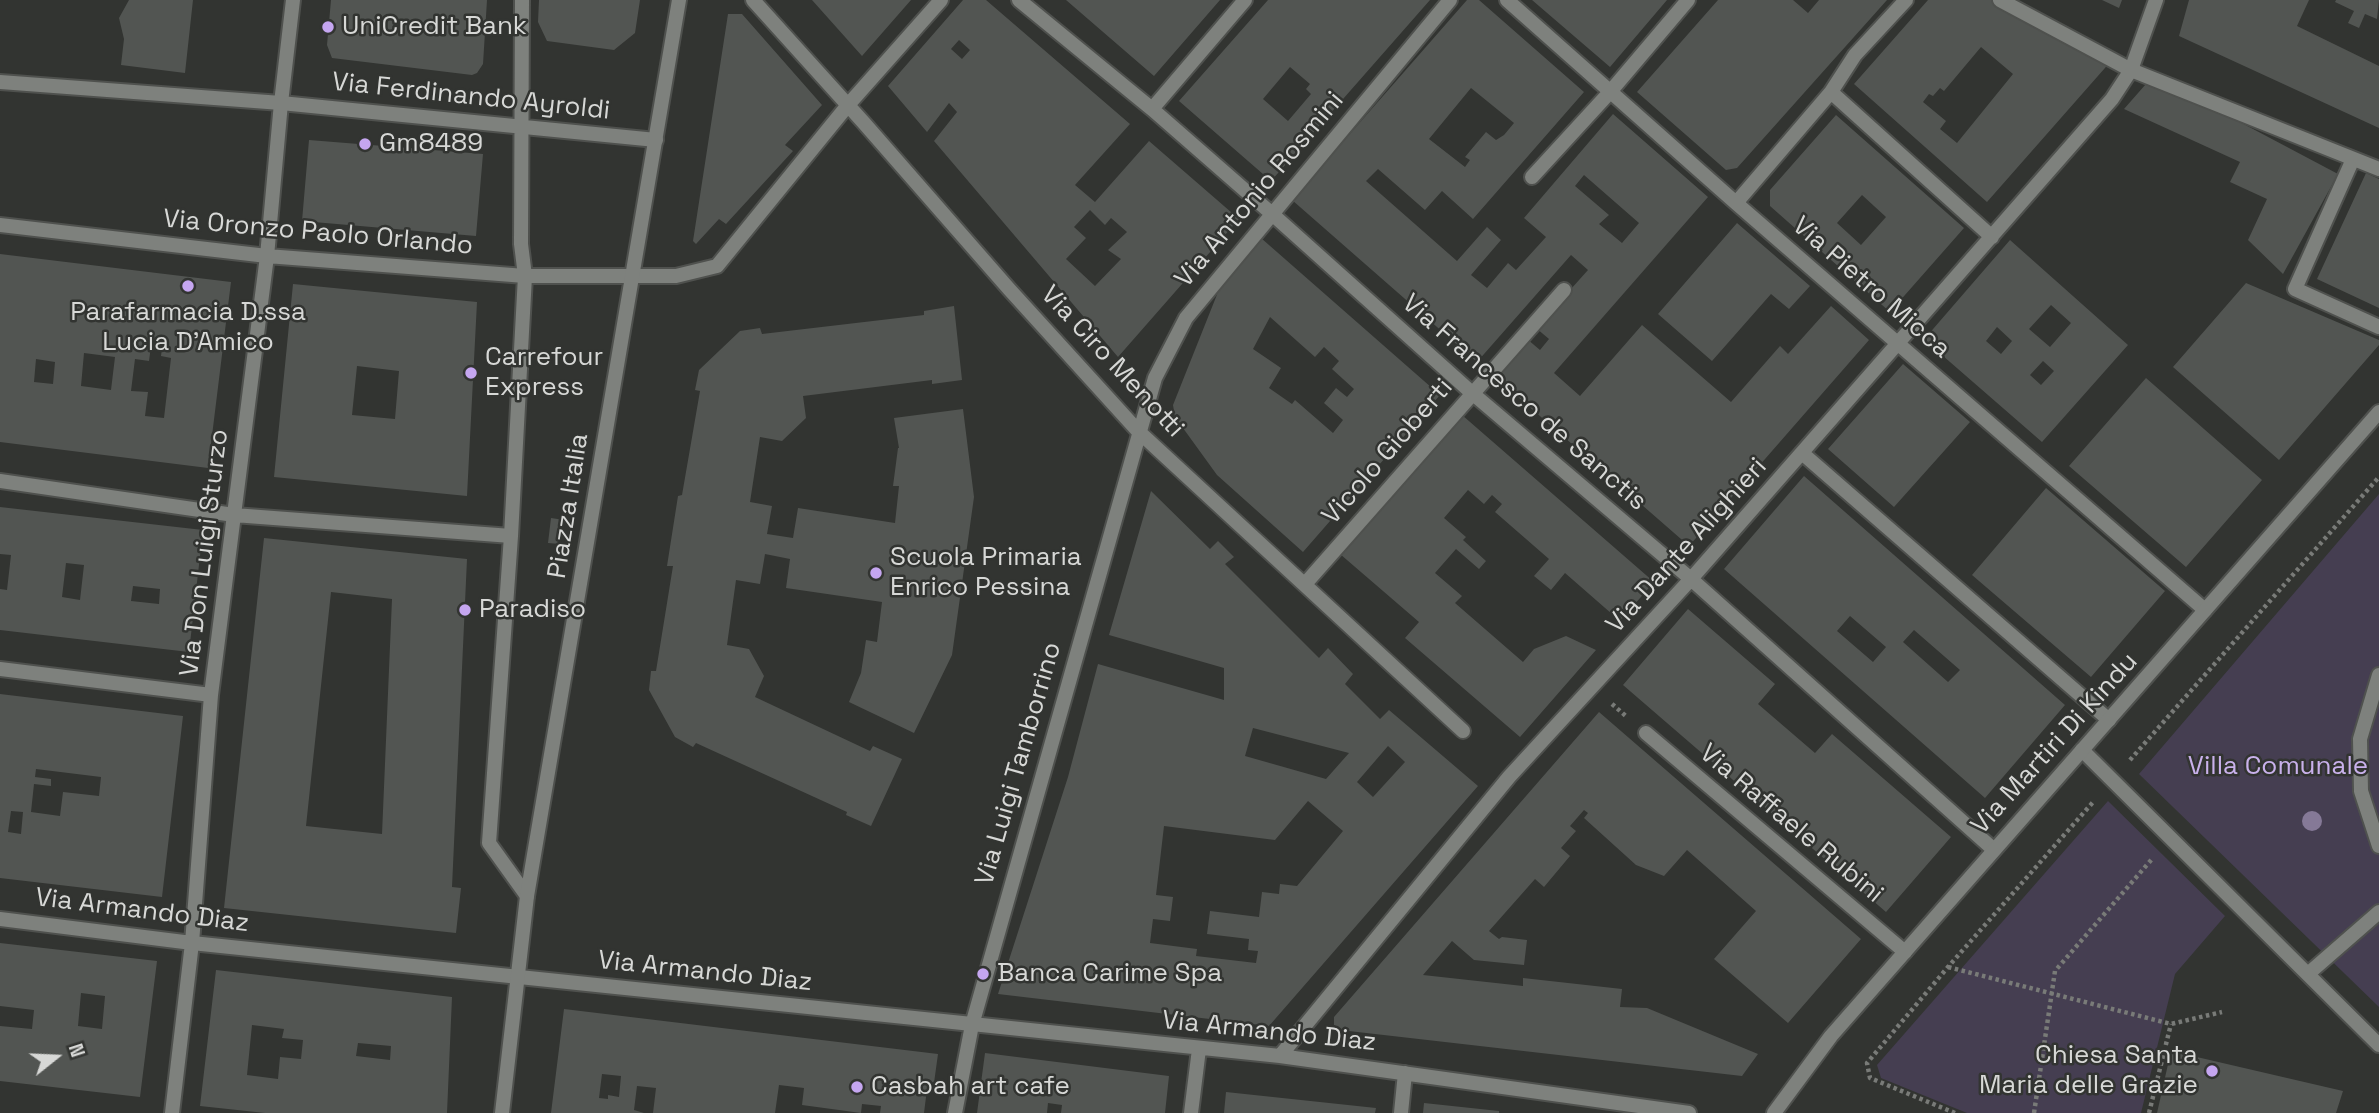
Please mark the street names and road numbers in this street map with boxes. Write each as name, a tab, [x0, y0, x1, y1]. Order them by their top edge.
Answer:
street label: Via Ferdinando Ayroldi	[330, 67, 612, 127]
street label: Via Antonio Rosmini	[1169, 86, 1351, 294]
street label: Via Oronzo Paolo Orlando	[162, 204, 474, 262]
street label: Via Pietro Micca	[1785, 211, 1957, 365]
street label: Via Ciro Menotti	[1034, 280, 1190, 444]
street label: Via Francesco de Sanctis	[1395, 288, 1653, 518]
street label: Vicolo Gioberti	[1316, 373, 1460, 531]
street label: Via Don Luigi Sturzo	[174, 428, 236, 678]
street label: Piazza Italia	[542, 431, 596, 581]
street label: Via Dante Alighieri	[1600, 452, 1774, 640]
street label: Via Luigi Tamborrino	[969, 639, 1069, 889]
street label: Via Martiri Di Kindu	[1965, 647, 2145, 841]
street label: Via Raffaele Rubini	[1693, 738, 1889, 910]
street label: Via Armando Diaz	[33, 882, 251, 940]
street label: Via Armando Diaz	[596, 945, 814, 999]
street label: Via Armando Diaz	[1160, 1005, 1378, 1059]

